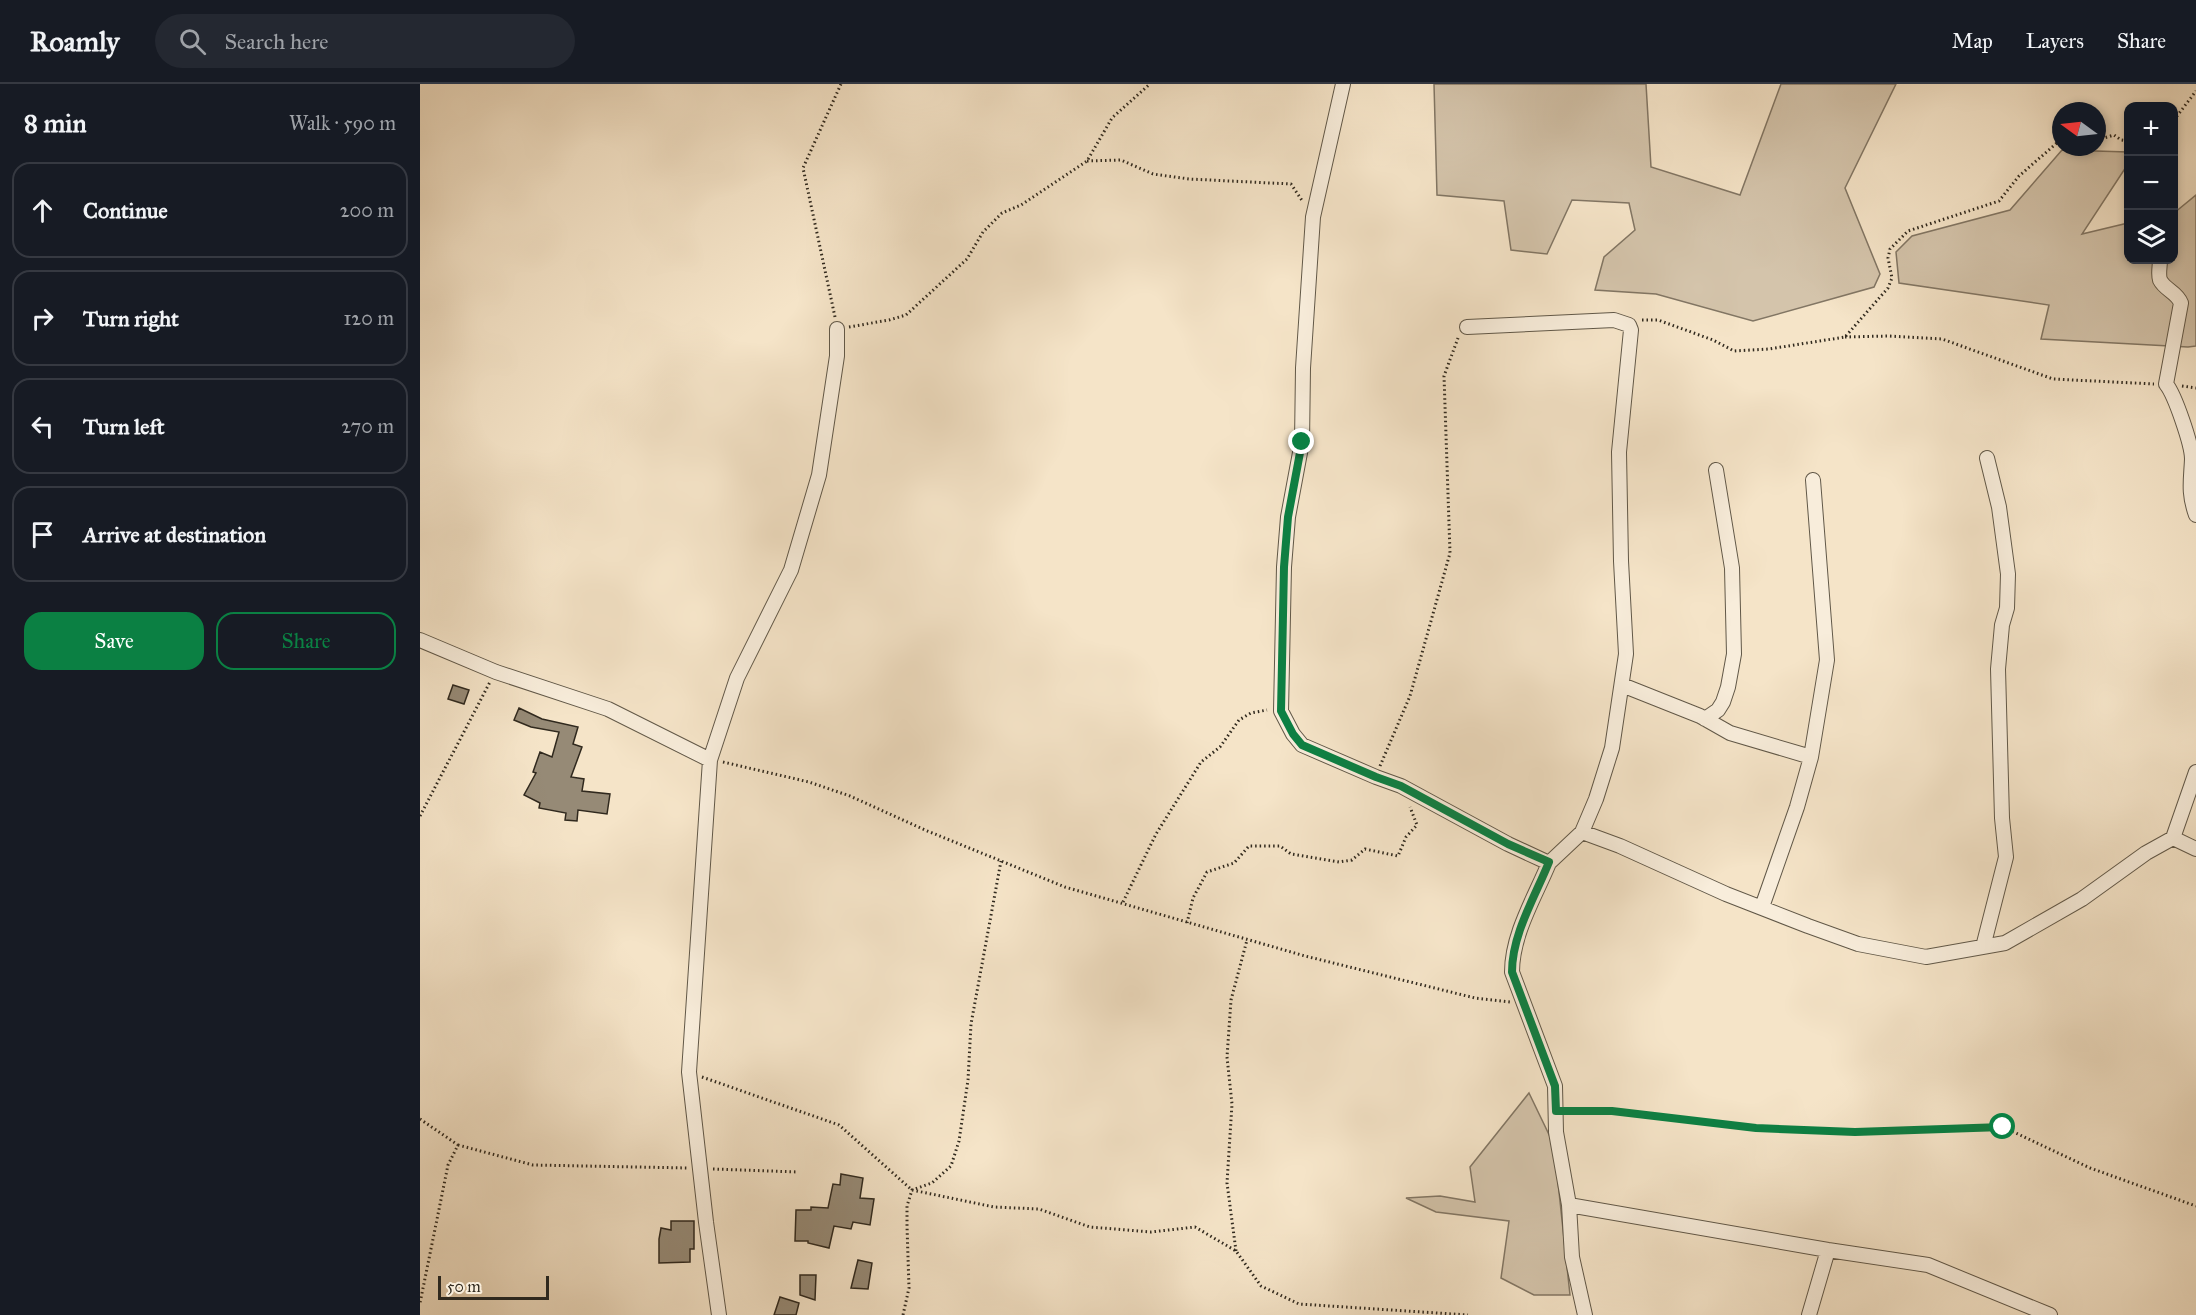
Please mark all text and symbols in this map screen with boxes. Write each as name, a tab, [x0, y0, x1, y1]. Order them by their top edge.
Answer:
search box	[155, 14, 575, 68]
text: Roamly	[30, 24, 119, 59]
icon: search	[176, 25, 209, 58]
text: Search here	[224, 28, 328, 55]
text: Map	[1952, 28, 1993, 54]
text: Layers	[2026, 28, 2084, 54]
text: Share	[2117, 28, 2166, 54]
north arrow	[2052, 102, 2106, 156]
map controls	[2124, 102, 2178, 264]
button: +	[2124, 102, 2178, 156]
text: 8 min	[24, 107, 87, 139]
text: Walk · 590 m	[289, 111, 396, 135]
button: −	[2124, 156, 2178, 210]
icon: ahead	[26, 194, 59, 227]
text: Continue	[83, 197, 168, 224]
text: 200 m	[340, 198, 394, 222]
button: layers	[2124, 210, 2178, 264]
icon: right	[26, 302, 59, 335]
text: Turn right	[83, 305, 179, 332]
text: 120 m	[343, 306, 394, 330]
icon: left	[26, 410, 59, 443]
text: Turn left	[83, 413, 165, 440]
text: 270 m	[341, 414, 394, 438]
route end	[1288, 428, 1314, 454]
icon: arrive	[26, 518, 59, 551]
text: Arrive at destination	[83, 521, 266, 548]
button: Save	[24, 612, 204, 670]
button: Share	[216, 612, 396, 670]
route start	[1989, 1113, 2015, 1139]
scale bar	[438, 1273, 549, 1300]
text: 50 m	[447, 1277, 481, 1296]

